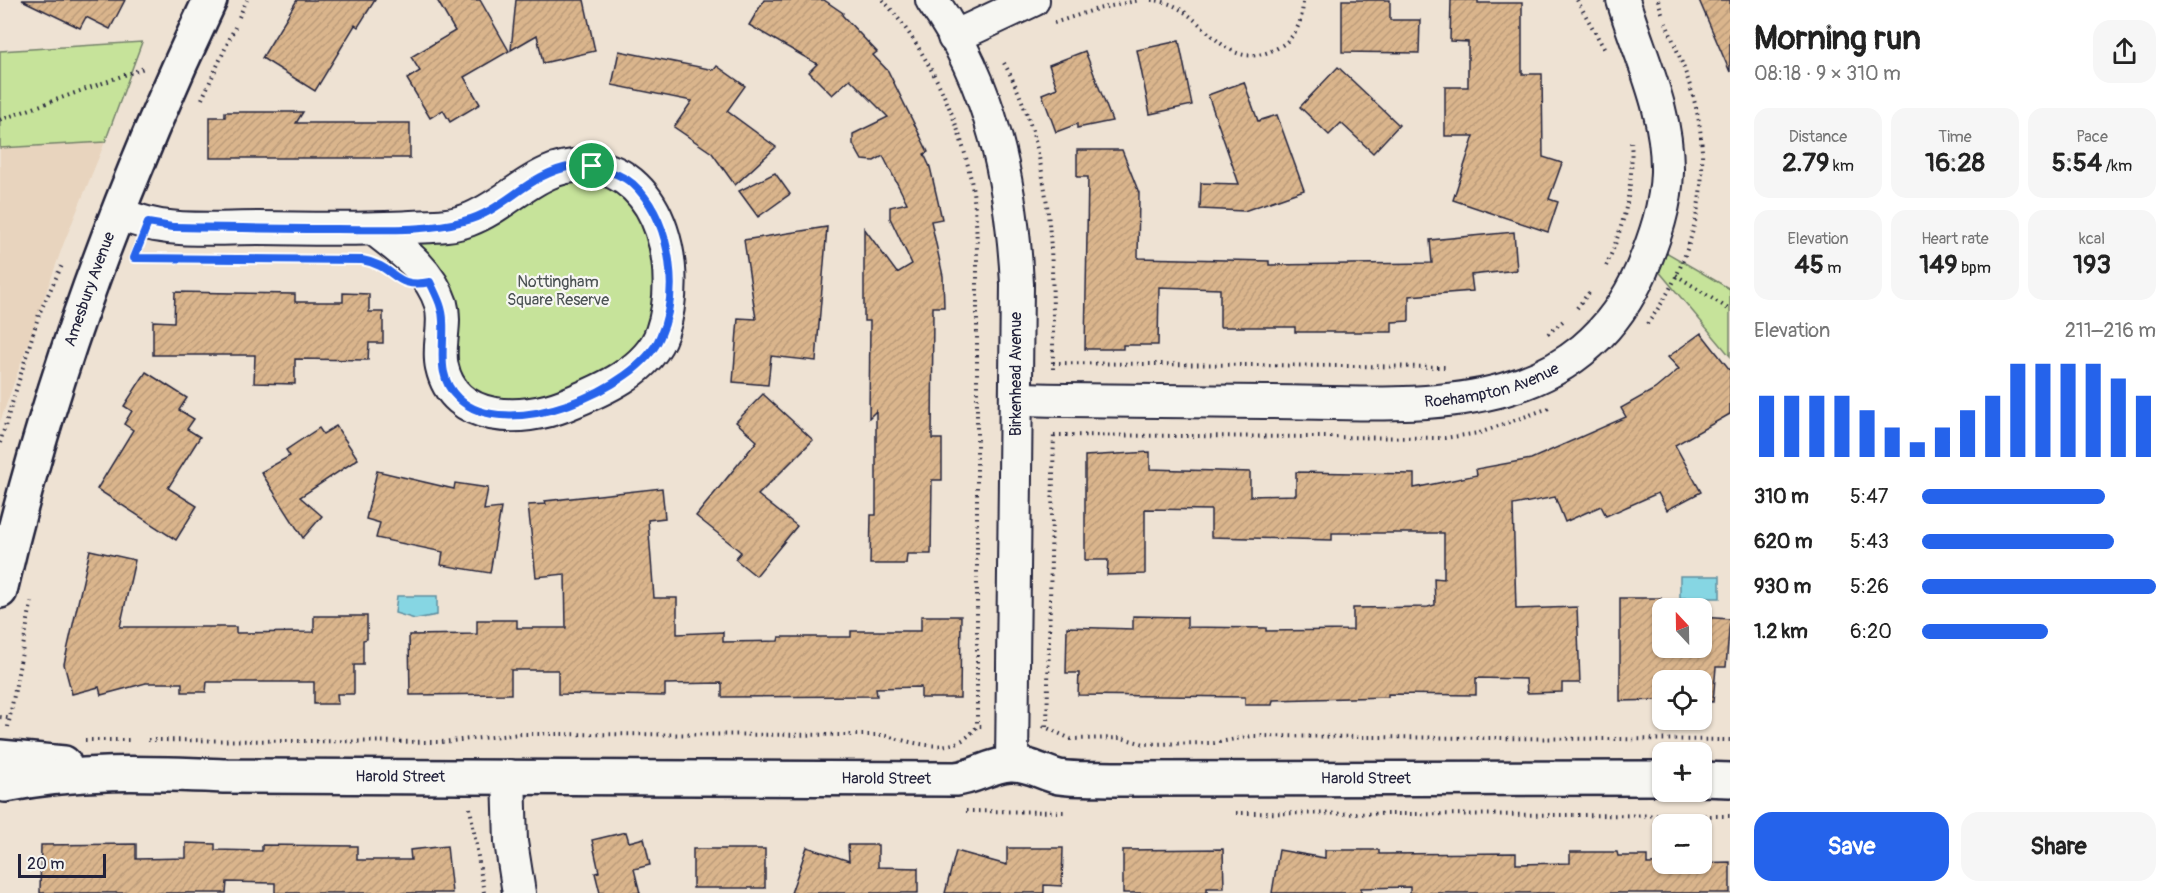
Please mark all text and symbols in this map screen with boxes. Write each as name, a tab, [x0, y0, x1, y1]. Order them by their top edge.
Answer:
text: Morning run	[1754, 18, 1921, 59]
button: share	[2093, 20, 2156, 83]
text: 08:18 · 9 × 310 m	[1754, 61, 1901, 86]
text: Distance	[1789, 127, 1847, 147]
text: Time	[1938, 127, 1972, 147]
text: Pace	[2076, 127, 2108, 147]
pin	[566, 140, 617, 191]
text: 2.79	[1782, 147, 1830, 179]
text: 16:28	[1925, 147, 1985, 179]
text: 5:54	[2052, 147, 2102, 179]
icon: arrive	[575, 149, 608, 182]
text: km	[1830, 156, 1854, 176]
text: /km	[2102, 156, 2132, 176]
street label: Amesbury Avenue	[60, 229, 119, 349]
text: Elevation	[1788, 229, 1848, 249]
text: Heart rate	[1921, 229, 1989, 249]
text: kcal	[2079, 229, 2105, 249]
text: 45	[1795, 249, 1824, 281]
text: 149	[1919, 249, 1958, 281]
text: 193	[2073, 249, 2111, 281]
text: m	[1824, 258, 1841, 278]
text: bpm	[1958, 258, 1991, 278]
park label: Nottingham Square Reserve	[507, 272, 609, 310]
street label: Birkenhead Avenue	[1006, 312, 1026, 436]
text: Elevation	[1754, 318, 1830, 343]
text: 211–216 m	[2065, 318, 2156, 343]
street label: Roehampton Avenue	[1424, 358, 1563, 412]
text: 310 m	[1754, 484, 1809, 509]
text: 5:47	[1850, 484, 1888, 509]
text: 620 m	[1754, 529, 1813, 554]
text: 5:43	[1850, 529, 1889, 554]
text: 930 m	[1754, 574, 1811, 599]
text: 5:26	[1850, 574, 1889, 599]
north arrow	[1652, 598, 1712, 658]
map controls	[1652, 598, 1712, 874]
text: 1.2 km	[1754, 619, 1808, 644]
text: 6:20	[1850, 619, 1892, 644]
button: locate	[1652, 670, 1712, 730]
button: +	[1652, 742, 1712, 802]
street label: Harold Street	[355, 767, 446, 787]
street label: Harold Street	[1321, 768, 1412, 789]
street label: Harold Street	[841, 769, 932, 789]
button: Save	[1754, 812, 1949, 881]
button: Share	[1961, 812, 2156, 881]
button: −	[1652, 814, 1712, 874]
scale bar	[18, 851, 106, 878]
text: 20 m	[27, 854, 65, 874]

